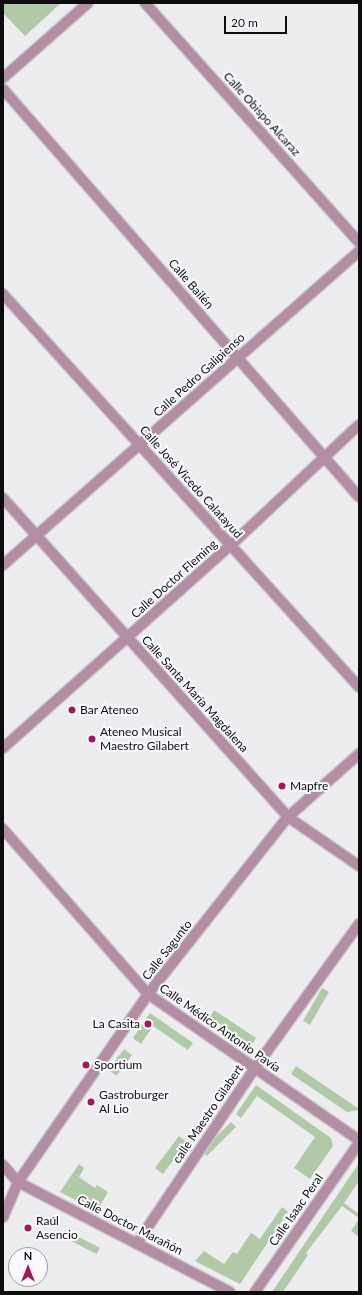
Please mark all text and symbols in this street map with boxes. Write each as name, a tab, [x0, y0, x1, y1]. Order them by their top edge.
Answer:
scale bar	[226, 8, 289, 34]
text: 20 m	[231, 15, 258, 30]
street label: Calle Obispo Alcaraz	[220, 69, 304, 159]
street label: Calle Bailén	[165, 256, 217, 312]
street label: Calle Pedro Galipienso	[150, 330, 248, 420]
street label: Calle José Vicedo Calatayud	[136, 422, 246, 542]
street label: Calle Doctor Fleming	[128, 537, 220, 621]
street label: Calle Santa María Magdalena	[139, 633, 251, 755]
place label: Bar Ateneo	[80, 703, 139, 717]
marker: Bar Ateneo	[67, 705, 77, 715]
place label: Ateneo Musical Maestro Gilabert	[100, 725, 189, 753]
marker: Ateneo Musical Maestro Gilabert	[87, 734, 97, 744]
place label: Mapfre	[290, 779, 328, 793]
marker: Mapfre	[277, 781, 287, 791]
street label: Calle Sagunto	[139, 917, 195, 983]
street label: Calle Médico Antonio Pavía	[157, 981, 283, 1075]
place label: La Casita	[92, 1017, 140, 1031]
marker: La Casita	[143, 1019, 153, 1029]
place label: Sportium	[94, 1058, 142, 1072]
marker: Sportium	[81, 1060, 91, 1070]
street label: calle Maestro Gilabert	[170, 1062, 246, 1166]
place label: Gastroburger Al Lio	[99, 1088, 169, 1116]
marker: Gastroburger Al Lio	[86, 1097, 96, 1107]
street label: Calle Isaac Peral	[266, 1171, 326, 1249]
street label: Calle Doctor Marañón	[75, 1192, 185, 1258]
place label: Raúl Asencio	[36, 1214, 78, 1242]
marker: Raúl Asencio	[23, 1223, 33, 1233]
north arrow	[8, 1247, 48, 1287]
text: N	[24, 1249, 32, 1262]

